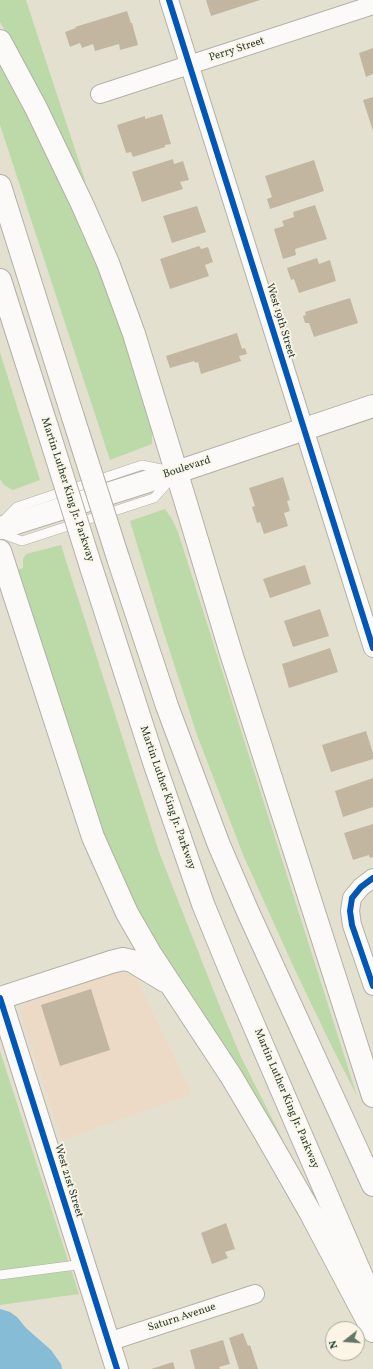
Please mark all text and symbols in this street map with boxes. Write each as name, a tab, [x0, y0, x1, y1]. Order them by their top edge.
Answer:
street label: Perry Street	[208, 35, 266, 65]
street label: West 19th Street	[262, 282, 298, 360]
street label: Martin Luther King Jr. Parkway	[37, 416, 97, 564]
street label: Boulevard	[161, 454, 213, 482]
street label: Martin Luther King Jr. Parkway	[136, 725, 198, 871]
street label: Martin Luther King Jr. Parkway	[250, 1027, 322, 1171]
street label: West 21st Street	[51, 1143, 85, 1219]
street label: Saturn Avenue	[146, 1301, 218, 1335]
north arrow	[325, 1321, 365, 1361]
text: N	[326, 1338, 342, 1350]

